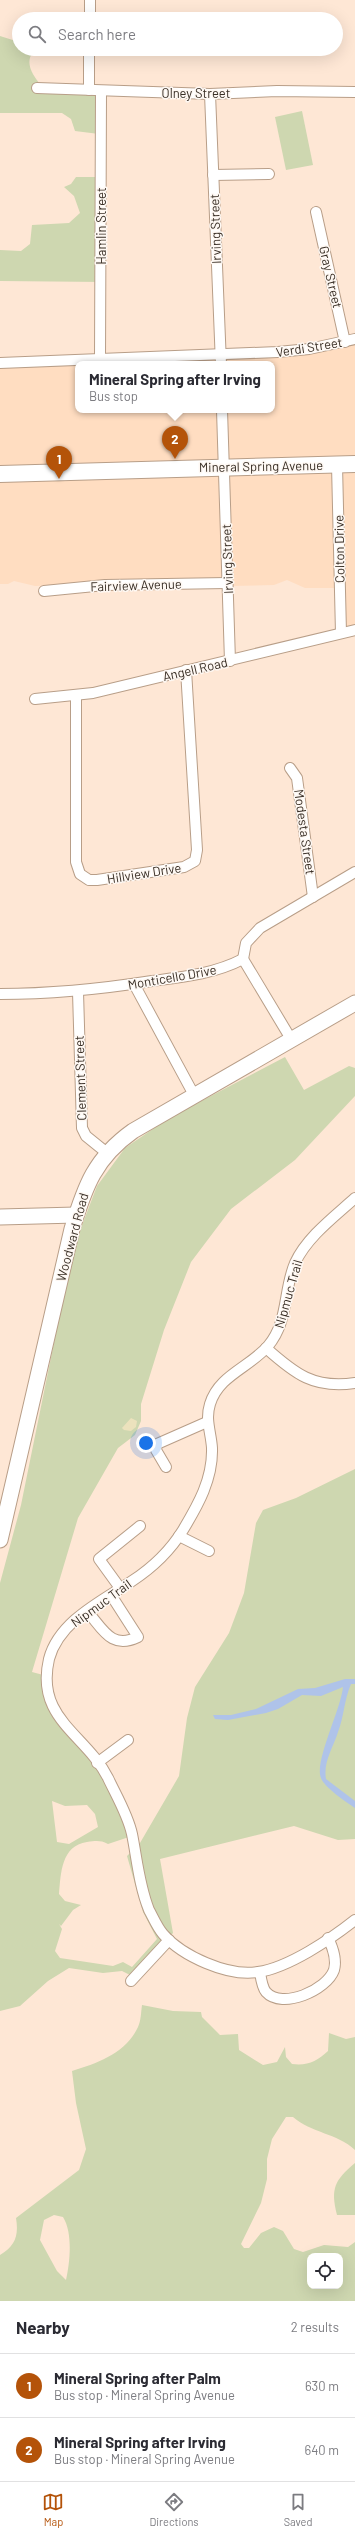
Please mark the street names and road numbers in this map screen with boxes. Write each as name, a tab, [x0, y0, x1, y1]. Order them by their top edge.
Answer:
street label: Olney Street	[162, 85, 230, 101]
street label: Hamlin Street	[93, 187, 109, 265]
street label: Irving Street	[206, 194, 224, 264]
street label: Gray Street	[316, 244, 346, 310]
street label: Verdi Street	[275, 334, 343, 360]
street label: Mineral Spring Avenue	[199, 457, 323, 475]
street label: Colton Drive	[330, 515, 348, 583]
street label: Irving Street	[218, 524, 236, 594]
street label: Fairview Avenue	[90, 575, 182, 595]
street label: Angell Road	[161, 654, 229, 684]
street label: Modesta Street	[291, 788, 319, 876]
street label: Hillview Drive	[106, 859, 182, 887]
street label: Monticello Drive	[126, 961, 218, 993]
street label: Clement Street	[71, 1035, 89, 1121]
street label: Woodward Road	[52, 1191, 92, 1283]
street label: Nipmuc Trail	[271, 1258, 305, 1330]
street label: Nipmuc Trail	[68, 1576, 134, 1630]

